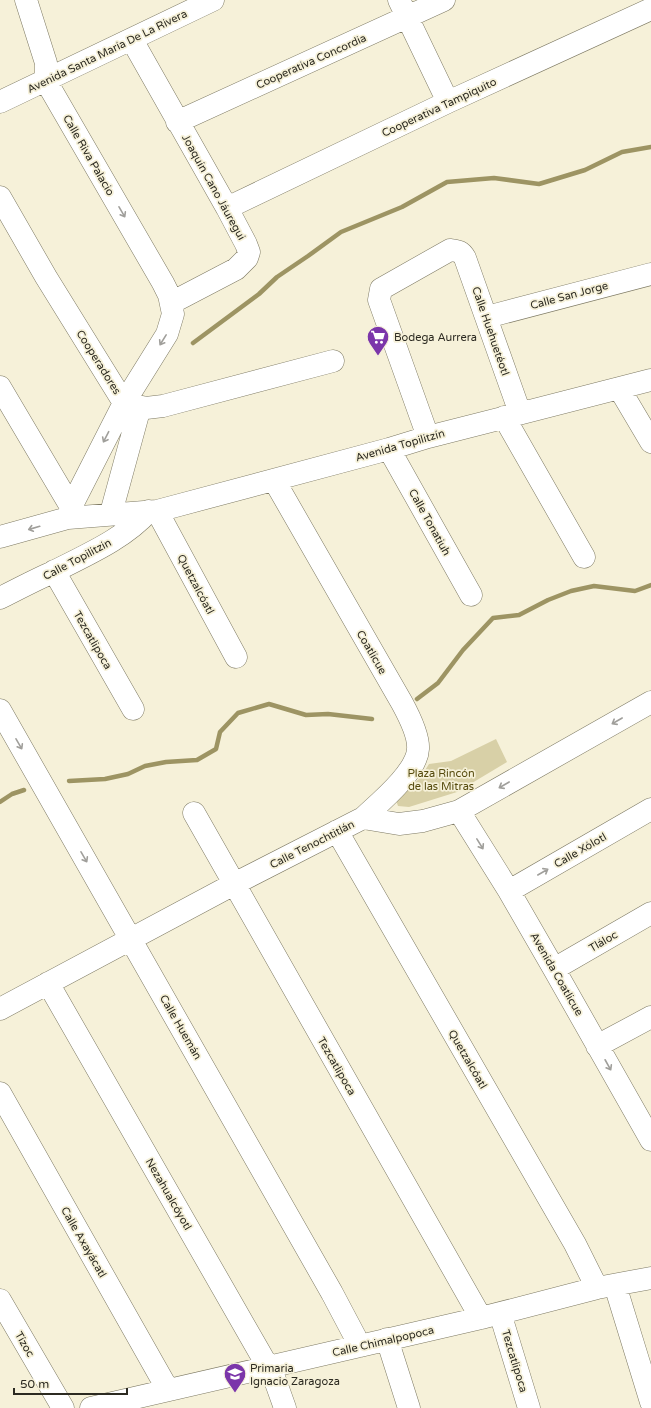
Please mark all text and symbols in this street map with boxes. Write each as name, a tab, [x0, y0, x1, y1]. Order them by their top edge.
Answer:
street label: Avenida Santa María De La Rivera	[25, 7, 189, 96]
street label: Cooperativa Concordia	[254, 31, 368, 92]
street label: Cooperativa Tampiquito	[380, 75, 499, 140]
street label: Calle Riva Palacio	[60, 112, 117, 198]
street label: Joaquín Cano Jáuregui	[179, 132, 248, 242]
one-way arrow	[118, 206, 126, 218]
street label: Calle San Jorge	[529, 279, 609, 312]
street label: Calle Huehuetéotl	[469, 285, 512, 377]
supermarket icon: Bodega Aurrera	[365, 324, 391, 357]
street label: Cooperadores	[74, 328, 124, 397]
place label: Bodega Aurrera	[394, 331, 477, 344]
one-way arrow	[159, 334, 167, 345]
street label: Avenida Topilitzín	[354, 427, 446, 464]
one-way arrow	[102, 431, 109, 443]
street label: Calle Tonatiuh	[406, 487, 453, 558]
one-way arrow	[28, 525, 41, 532]
street label: Calle Topilitzin	[41, 536, 114, 583]
street label: Quetzalcóatl	[174, 552, 217, 616]
street label: Tezcatlipoca	[71, 609, 114, 672]
street label: Coatlicue	[354, 628, 389, 677]
one-way arrow	[611, 718, 623, 726]
one-way arrow	[16, 738, 24, 750]
park label: Plaza Rincón de las Mitras	[407, 767, 475, 793]
one-way arrow	[498, 782, 510, 790]
street label: Calle Tenochtitlán	[268, 817, 357, 871]
street label: Calle Xólotl	[552, 830, 609, 871]
one-way arrow	[476, 838, 484, 850]
one-way arrow	[80, 850, 88, 862]
one-way arrow	[537, 867, 549, 875]
street label: Tláloc	[587, 928, 620, 955]
street label: Avenida Coatlicue	[527, 930, 586, 1018]
street label: Calle Huemán	[157, 993, 204, 1062]
street label: Quetzalcóatl	[445, 1027, 490, 1091]
street label: Tezcatlipoca	[315, 1035, 358, 1098]
one-way arrow	[605, 1059, 613, 1071]
street label: Nezahualcóyotl	[143, 1156, 194, 1232]
street label: Calle Axayácatl	[58, 1205, 109, 1280]
street label: Calle Chimalpopoca	[331, 1323, 435, 1359]
street label: Tezcatlipoca	[499, 1328, 530, 1394]
street label: Tízoc	[12, 1329, 37, 1359]
school or university icon: Primaria Ignacio Zaragoza	[222, 1361, 248, 1394]
place label: Primaria Ignacio Zaragoza	[250, 1362, 340, 1388]
scale bar	[14, 1370, 127, 1396]
text: 50 m	[20, 1377, 49, 1391]

